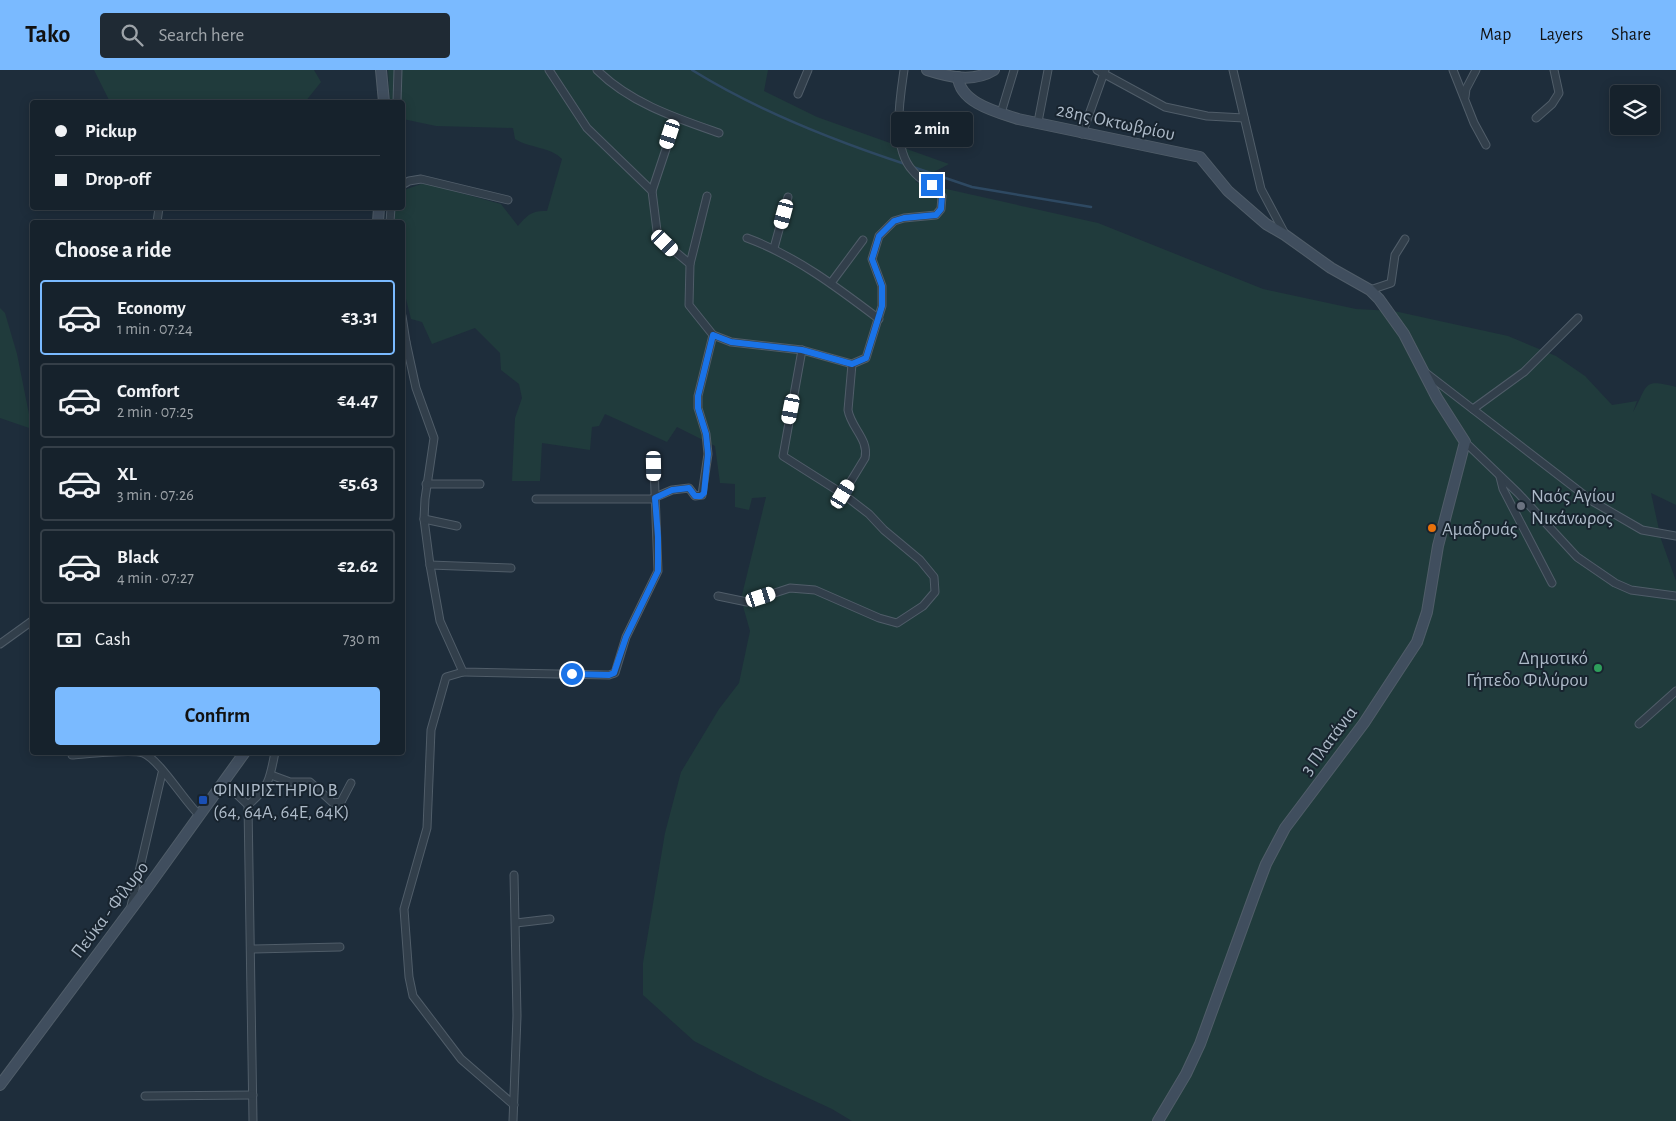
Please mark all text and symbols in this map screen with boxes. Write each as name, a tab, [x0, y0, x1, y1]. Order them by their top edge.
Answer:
search box	[100, 13, 450, 58]
icon: search	[118, 21, 146, 49]
text: Tako	[25, 23, 70, 47]
text: Search here	[158, 26, 244, 45]
text: Map	[1480, 26, 1511, 44]
text: Layers	[1539, 26, 1583, 44]
text: Share	[1611, 26, 1651, 44]
map controls	[1610, 85, 1660, 135]
button: layers	[1610, 85, 1660, 135]
street label: 28ης Οκτωβρίου	[1055, 101, 1177, 144]
callout: 2 min	[891, 112, 973, 148]
car	[658, 117, 681, 151]
text: 2 min	[914, 121, 950, 137]
text: Pickup	[85, 122, 137, 141]
text: Drop-off	[85, 170, 150, 189]
route end	[921, 174, 943, 196]
car	[772, 198, 795, 230]
car	[648, 227, 681, 259]
text: Choose a ride	[55, 239, 171, 261]
icon: car	[57, 295, 102, 340]
text: Economy	[117, 299, 186, 318]
text: €3.31	[342, 308, 378, 327]
text: 1 min · 07:24	[117, 321, 193, 337]
icon: car	[57, 378, 102, 423]
text: Comfort	[117, 382, 179, 401]
text: €4.47	[337, 391, 378, 410]
car	[780, 393, 801, 425]
text: 2 min · 07:25	[117, 404, 194, 420]
car	[646, 451, 661, 481]
icon: car	[57, 461, 102, 506]
text: XL	[117, 465, 137, 484]
text: €5.63	[339, 474, 378, 493]
car	[828, 477, 857, 511]
text: 3 min · 07:26	[117, 487, 194, 503]
place label: Ναός Αγίου Νικάνωρος	[1531, 487, 1615, 528]
marker: Ναός Αγίου Νικάνωρος	[1515, 500, 1527, 512]
place label: Αμαδρυάς	[1442, 520, 1517, 539]
marker: Αμαδρυάς	[1426, 522, 1438, 534]
icon: car	[57, 544, 102, 589]
text: Black	[117, 548, 159, 567]
text: €2.62	[338, 557, 378, 576]
text: 4 min · 07:27	[117, 570, 194, 586]
car	[744, 585, 777, 609]
icon: cash	[55, 626, 83, 654]
text: Cash	[95, 630, 131, 649]
text: 730 m	[343, 631, 380, 647]
place label: Δημοτικό Γήπεδο Φιλύρου	[1466, 649, 1588, 690]
marker: Δημοτικό Γήπεδο Φιλύρου	[1592, 662, 1604, 674]
route start	[561, 663, 583, 685]
button: Confirm	[55, 687, 380, 745]
street label: 3 Πλατάνια	[1297, 703, 1361, 779]
place label: ΦΙΝΙΡΙΣΤΗΡΙΟ B (64, 64Α, 64Ε, 64Κ)	[213, 781, 350, 822]
marker: ΦΙΝΙΡΙΣΤΗΡΙΟ B (64, 64Α, 64Ε, 64Κ)	[197, 794, 209, 806]
street label: Πεύκα - Φίλυρο	[68, 858, 153, 962]

